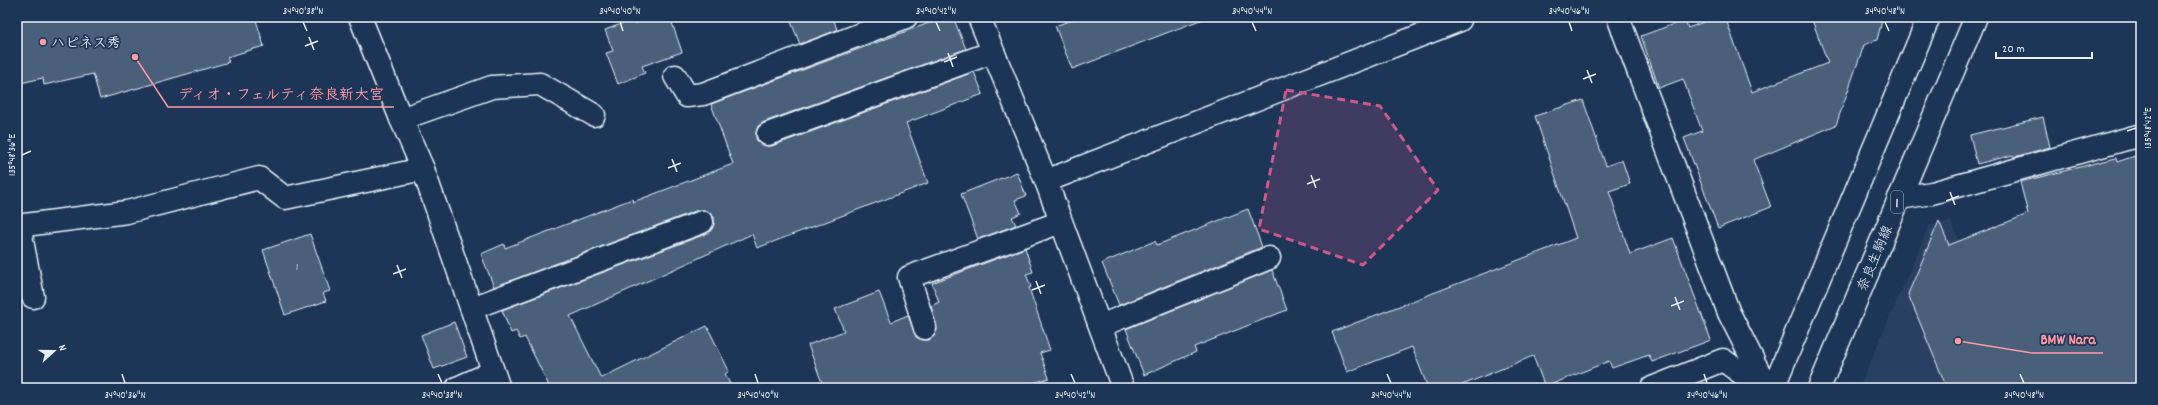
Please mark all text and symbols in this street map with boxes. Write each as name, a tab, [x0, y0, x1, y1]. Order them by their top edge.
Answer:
text: 34°40'38"N	[283, 5, 323, 19]
text: 34°40'40"N	[599, 5, 641, 19]
text: 34°40'42"N	[916, 5, 956, 19]
text: 34°40'44"N	[1232, 5, 1272, 19]
text: 34°40'46"N	[1549, 5, 1590, 19]
text: 34°40'48"N	[1865, 5, 1905, 19]
place label: ハピネス秀	[51, 34, 121, 54]
scale bar	[1996, 34, 2092, 60]
marker: ハピネス秀	[38, 37, 48, 47]
text: 20 m	[2002, 41, 2025, 58]
callout: ディオ・フェルティ奈良新大宮	[168, 80, 394, 107]
text: ディオ・フェルティ奈良新大宮	[178, 85, 384, 107]
text: 135°48'42"E	[2142, 107, 2156, 149]
text: 135°48'36"E	[6, 134, 20, 176]
road number: 1	[1891, 191, 1903, 213]
street label: 奈良生駒線	[1853, 223, 1899, 295]
house number: 1	[296, 259, 298, 276]
callout: BMW Nara	[2032, 326, 2103, 353]
text: BMW Nara	[2041, 330, 2096, 352]
north arrow	[34, 331, 74, 371]
text: N	[53, 343, 70, 354]
text: 34°40'36"N	[104, 389, 146, 403]
text: 34°40'38"N	[422, 389, 462, 403]
text: 34°40'40"N	[737, 389, 779, 403]
text: 34°40'42"N	[1055, 389, 1095, 403]
text: 34°40'44"N	[1371, 389, 1411, 403]
text: 34°40'46"N	[1687, 389, 1728, 403]
text: 34°40'48"N	[2004, 389, 2044, 403]

